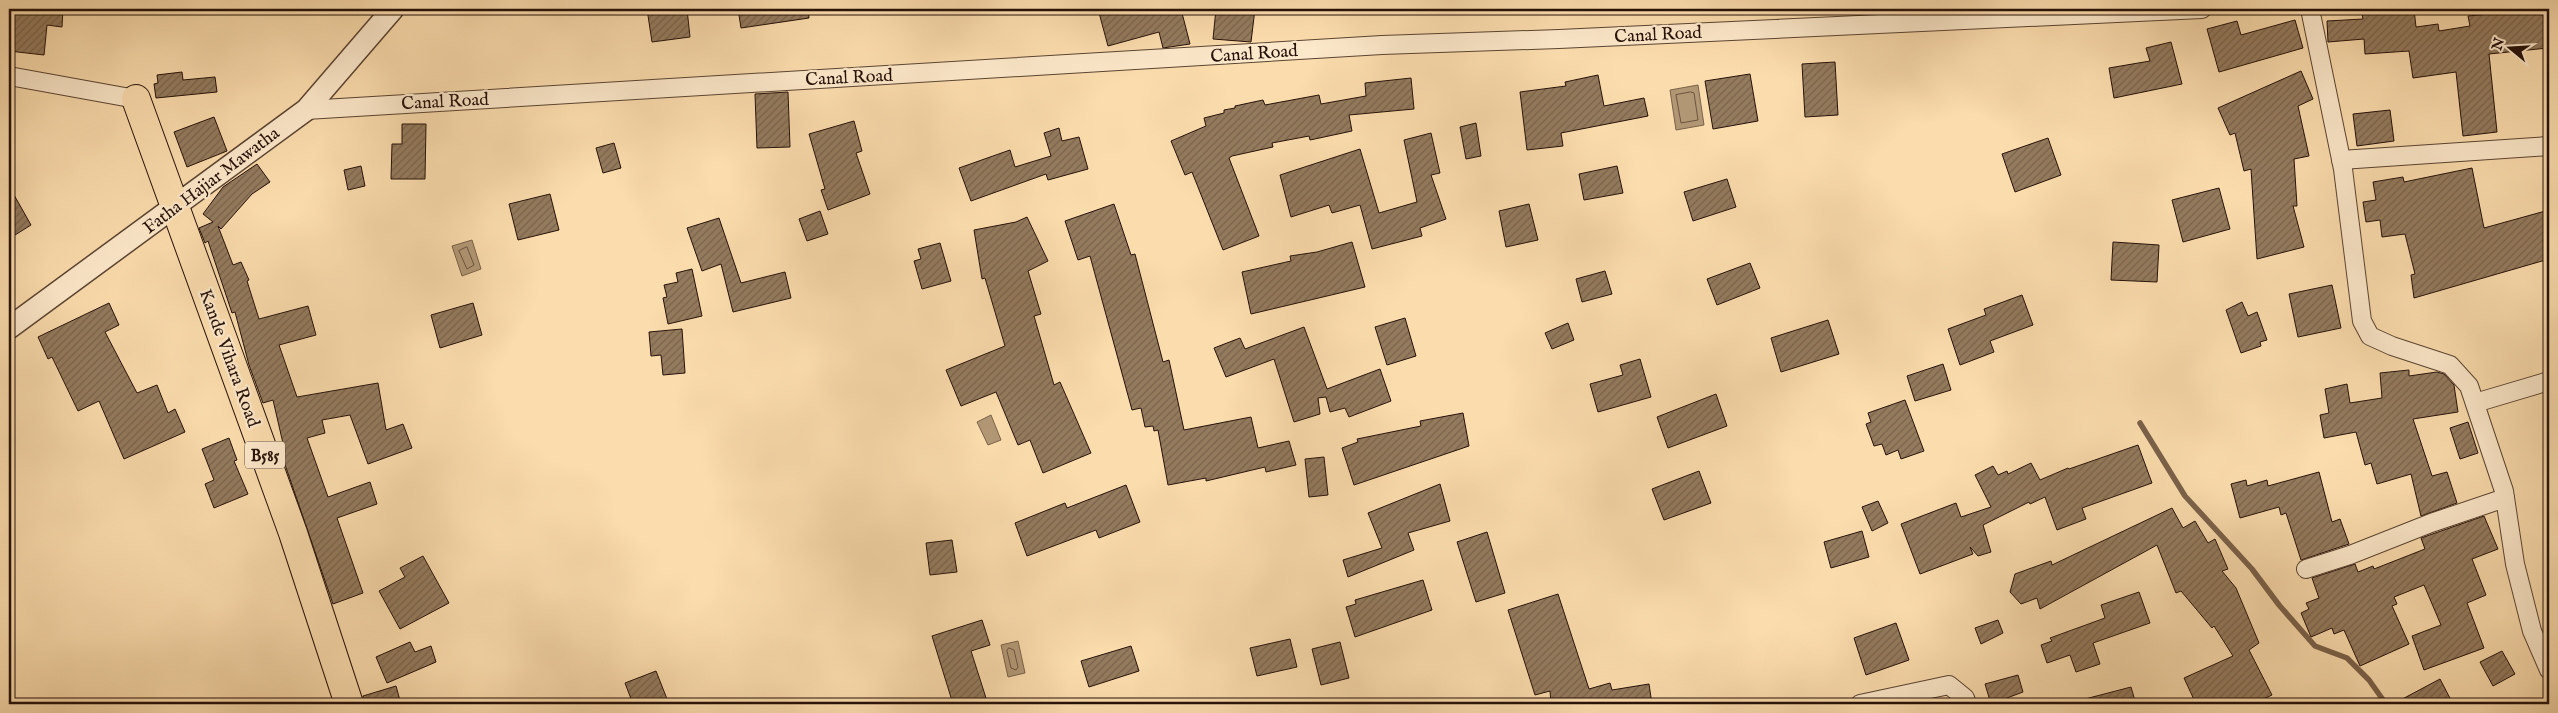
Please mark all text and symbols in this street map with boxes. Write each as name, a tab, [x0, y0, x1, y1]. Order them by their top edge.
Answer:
street label: Canal Road	[1614, 22, 1703, 49]
north arrow	[2486, 22, 2536, 72]
text: N	[2488, 36, 2509, 54]
street label: Canal Road	[1210, 40, 1299, 69]
street label: Canal Road	[805, 65, 894, 92]
street label: Canal Road	[401, 89, 490, 116]
street label: Fatha Hajiar Mawatha	[139, 122, 285, 240]
street label: Kande Vihara Road	[193, 286, 264, 431]
road number: B585	[245, 442, 285, 468]

